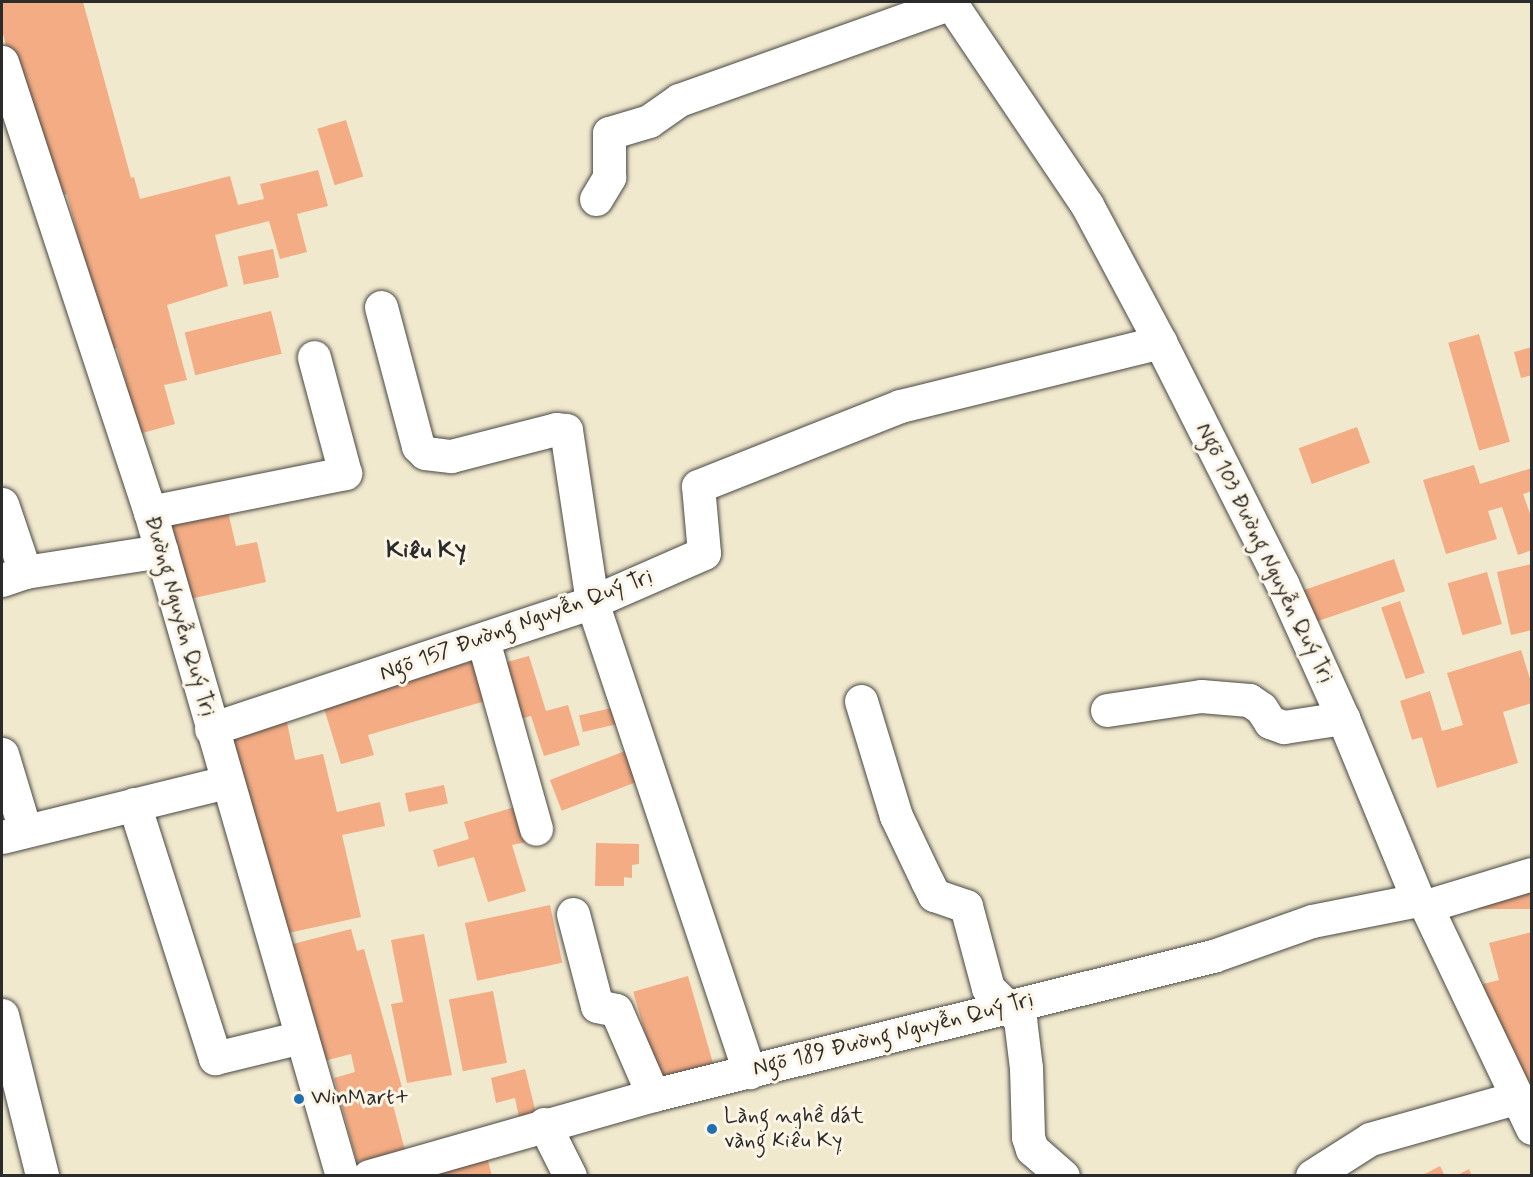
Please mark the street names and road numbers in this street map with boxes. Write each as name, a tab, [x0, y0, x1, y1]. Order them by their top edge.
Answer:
street label: Ngõ 103 Đường Nguyễn Quý Trị	[1190, 419, 1338, 687]
street label: Đường Nguyễn Quý Trị	[138, 513, 220, 719]
street label: Ngõ 157 Đường Nguyễn Quý Trị	[377, 564, 655, 688]
street label: Ngõ 189 Đường Nguyễn Quý Trị	[751, 987, 1035, 1083]

